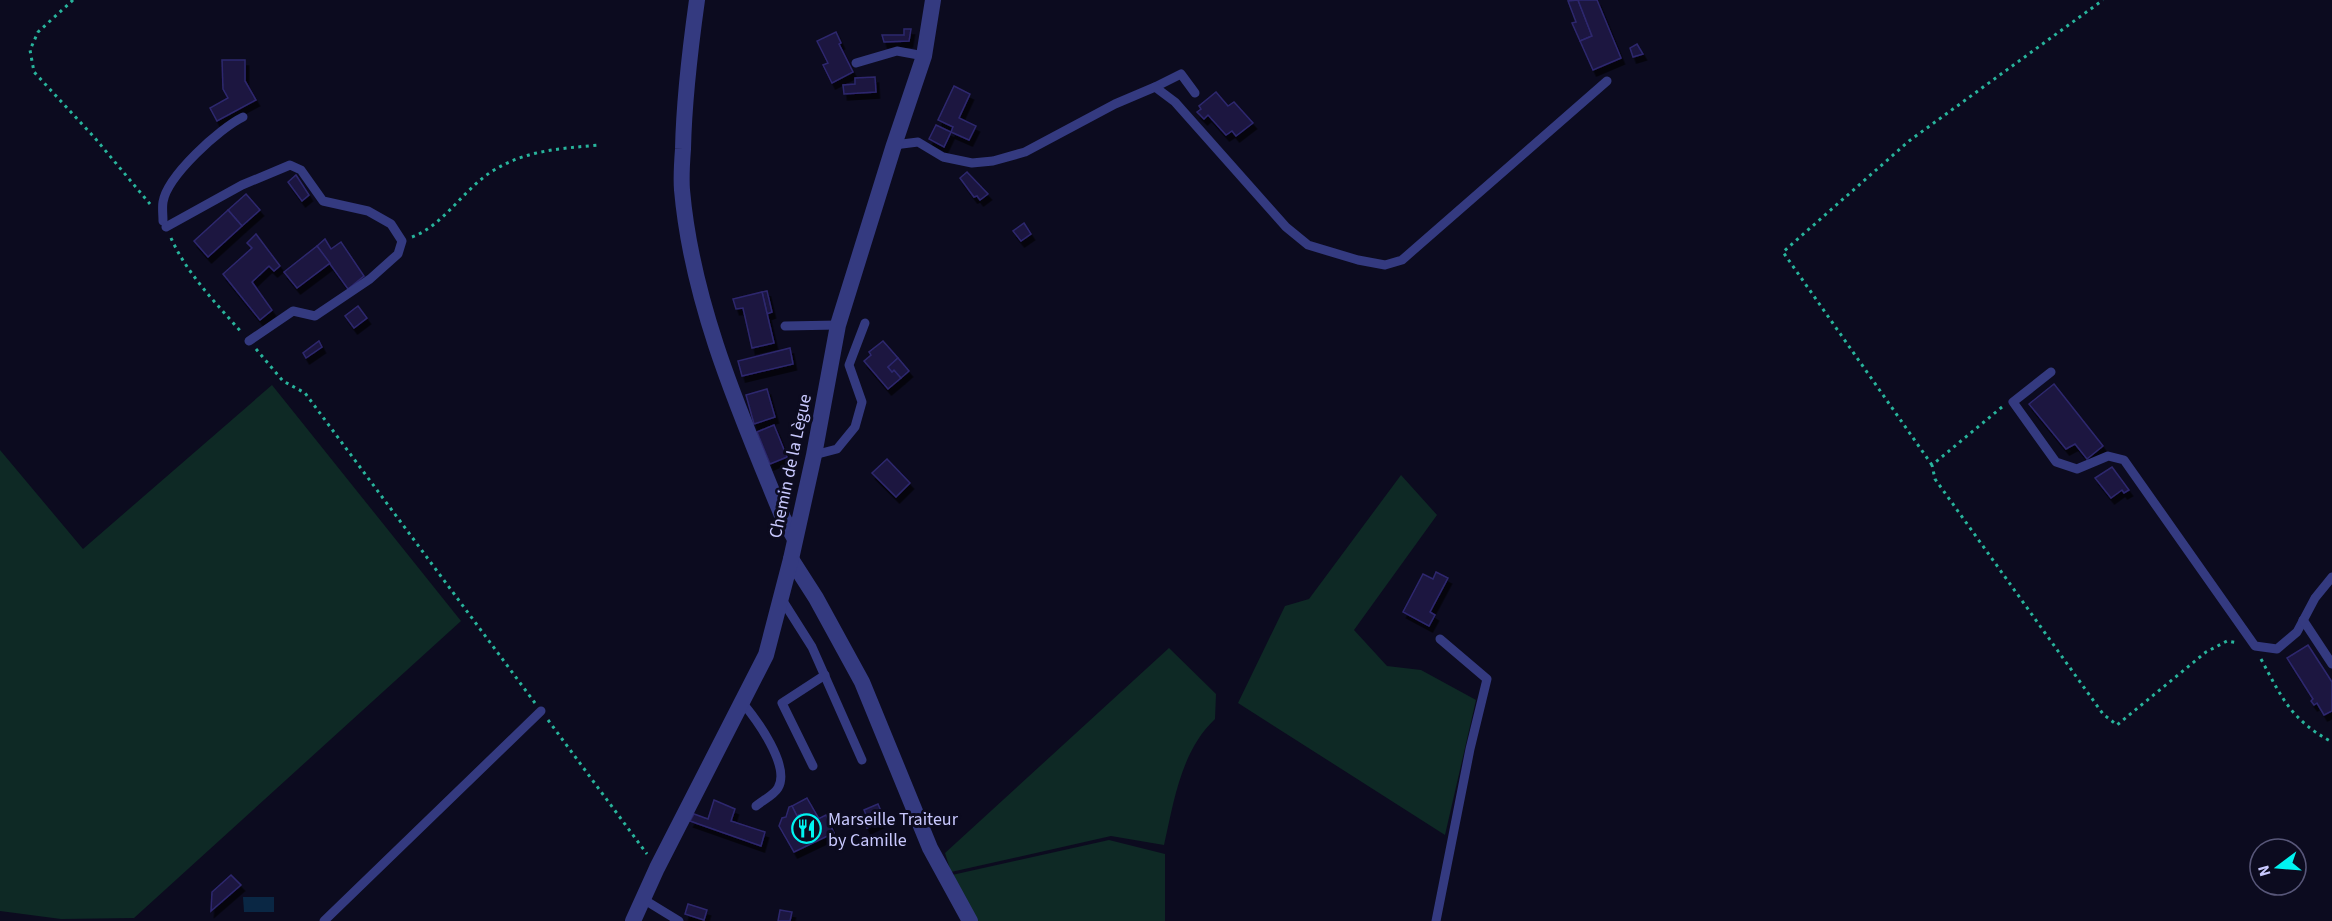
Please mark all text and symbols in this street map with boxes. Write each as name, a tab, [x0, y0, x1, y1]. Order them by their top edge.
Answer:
street label: Chemin de la Lègue	[763, 392, 818, 540]
place label: Marseille Traiteur by Camille	[828, 807, 959, 853]
restaurant icon: Marseille Traiteur by Camille	[791, 813, 823, 845]
north arrow	[2248, 837, 2308, 897]
text: N	[2253, 863, 2277, 879]

